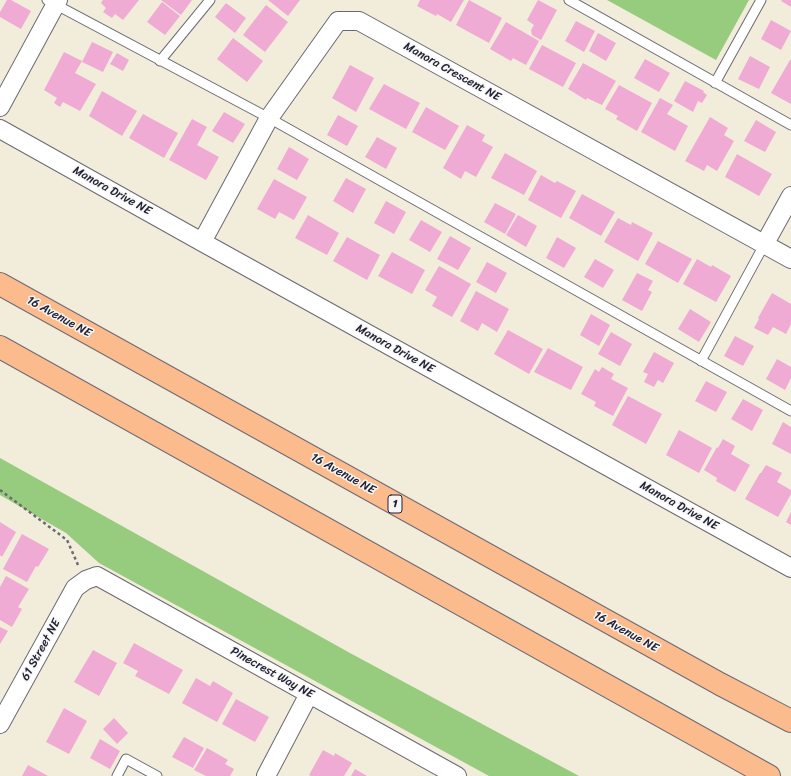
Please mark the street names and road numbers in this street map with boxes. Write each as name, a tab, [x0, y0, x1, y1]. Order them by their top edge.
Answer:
street label: Manora Crescent NE	[401, 39, 503, 105]
street label: Manora Drive NE	[70, 163, 154, 219]
street label: 16 Avenue NE	[24, 293, 94, 341]
street label: Manora Drive NE	[353, 321, 437, 377]
street label: 16 Avenue NE	[308, 450, 378, 498]
street label: Manora Drive NE	[637, 478, 721, 534]
road number: 1	[388, 495, 402, 513]
street label: 16 Avenue NE	[591, 608, 661, 656]
street label: 61 Street NE	[18, 617, 64, 683]
street label: Pinecrest Way NE	[228, 644, 316, 702]

